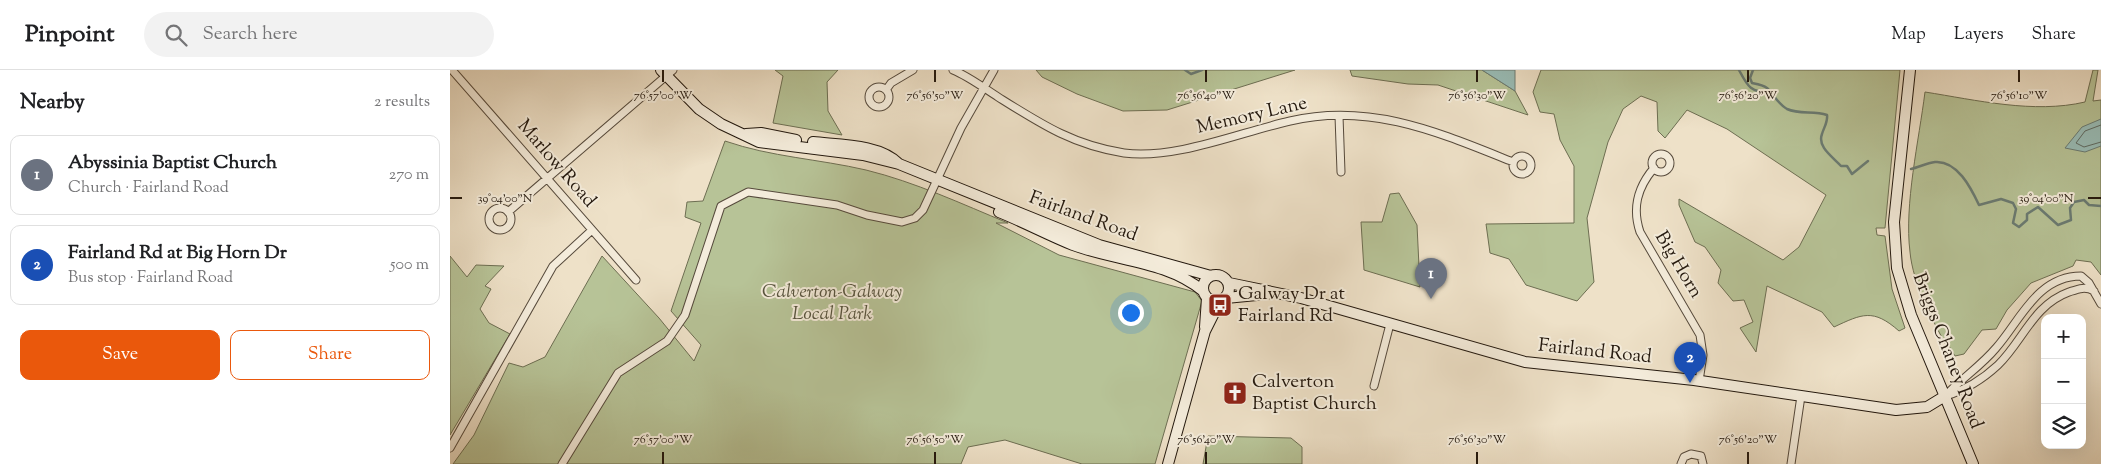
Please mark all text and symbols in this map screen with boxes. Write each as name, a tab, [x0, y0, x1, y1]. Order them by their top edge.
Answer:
search box	[144, 12, 494, 57]
text: Pinpoint	[25, 18, 114, 52]
icon: search	[162, 21, 190, 49]
text: Search here	[202, 21, 298, 48]
text: Map	[1891, 22, 1926, 48]
text: Layers	[1954, 22, 2004, 48]
text: Share	[2032, 22, 2076, 48]
text: 76°57'00"W	[634, 87, 693, 105]
text: 76°56'50"W	[907, 87, 964, 105]
text: 76°56'40"W	[1177, 87, 1235, 105]
text: 76°56'30"W	[1448, 87, 1506, 105]
text: 76°56'20"W	[1719, 87, 1778, 105]
text: 76°56'10"W	[1991, 87, 2048, 105]
text: Nearby	[20, 88, 85, 118]
street label: Memory Lane	[1194, 90, 1310, 142]
text: 2 results	[374, 91, 430, 114]
street label: Marlow Road	[510, 114, 602, 214]
text: Abyssinia Baptist Church	[68, 150, 277, 177]
text: 1	[34, 164, 40, 187]
text: 270 m	[389, 164, 429, 187]
text: Church · Fairland Road	[68, 177, 229, 200]
street label: Fairland Road	[1025, 185, 1141, 249]
text: 39°04'00"N	[478, 190, 533, 208]
text: 39°04'00"N	[2019, 190, 2074, 208]
street label: Big Horn	[1647, 226, 1709, 304]
text: Fairland Rd at Big Horn Dr	[68, 240, 287, 267]
text: 2	[33, 254, 41, 277]
text: 500 m	[390, 254, 429, 277]
pin: 1	[1415, 258, 1447, 299]
text: Bus stop · Fairland Road	[68, 267, 233, 290]
street label: Briggs Chaney Road	[1905, 269, 1989, 433]
park label: Calverton-Galway Local Park	[762, 279, 902, 328]
place label: Galway Dr at Fairland Rd	[1238, 281, 1345, 330]
bus stop icon: Galway Dr at Fairland Rd	[1207, 292, 1233, 318]
your location	[1118, 300, 1144, 326]
map controls	[2041, 314, 2086, 449]
button: +	[2041, 314, 2086, 359]
button: Save	[20, 330, 220, 380]
button: Share	[230, 330, 430, 380]
street label: Fairland Road	[1537, 333, 1653, 371]
pin: 2	[1674, 342, 1706, 383]
button: −	[2041, 359, 2086, 404]
place label: Calverton Baptist Church	[1252, 369, 1377, 418]
church icon: Calverton Baptist Church	[1222, 380, 1248, 406]
button: layers	[2041, 404, 2086, 449]
text: 76°57'00"W	[634, 431, 693, 449]
text: 76°56'50"W	[907, 431, 964, 449]
text: 76°56'40"W	[1177, 431, 1235, 449]
text: 76°56'30"W	[1448, 431, 1506, 449]
text: 76°56'20"W	[1719, 431, 1778, 449]

